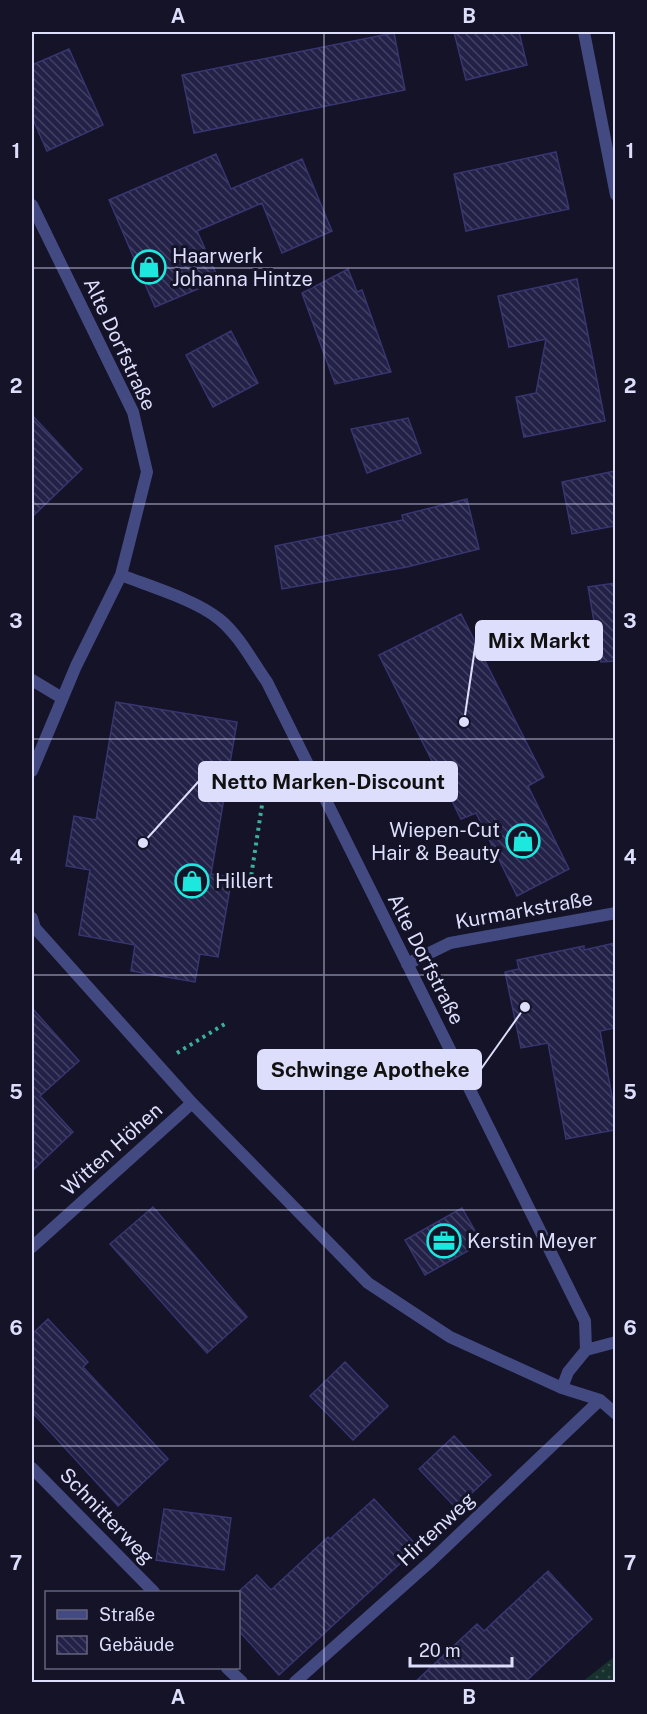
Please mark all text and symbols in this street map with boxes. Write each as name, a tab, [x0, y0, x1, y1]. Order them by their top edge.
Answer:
text: A	[171, 4, 185, 28]
text: B	[462, 4, 476, 28]
text: 1	[12, 139, 20, 163]
text: 1	[626, 139, 634, 163]
place label: Haarwerk Johanna Hintze	[172, 244, 313, 291]
shop icon: Haarwerk Johanna Hintze	[131, 249, 167, 285]
street label: Alte Dorfstraße	[79, 274, 161, 414]
text: 2	[10, 374, 22, 398]
text: 2	[624, 374, 636, 398]
text: 3	[9, 609, 23, 633]
text: 3	[623, 609, 637, 633]
callout: Mix Markt	[476, 621, 602, 660]
text: Mix Markt	[488, 628, 590, 653]
callout: Netto Marken-Discount	[199, 762, 457, 801]
text: Netto Marken-Discount	[211, 769, 445, 794]
place label: Wiepen-Cut Hair & Beauty	[371, 818, 500, 865]
shop icon: Wiepen-Cut Hair & Beauty	[505, 823, 541, 859]
text: 4	[9, 845, 23, 869]
text: 4	[623, 845, 637, 869]
shop icon: Hillert	[174, 863, 210, 899]
place label: Hillert	[215, 869, 273, 893]
street label: Kurmarkstraße	[453, 886, 595, 934]
street label: Alte Dorfstraße	[383, 890, 469, 1028]
callout: Schwinge Apotheke	[258, 1050, 481, 1089]
text: Schwinge Apotheke	[270, 1057, 470, 1082]
text: 5	[9, 1080, 23, 1104]
text: 5	[623, 1080, 637, 1104]
street label: Witten Höhen	[57, 1098, 167, 1200]
office icon: Kerstin Meyer	[426, 1223, 462, 1259]
place label: Kerstin Meyer	[467, 1229, 597, 1253]
text: 6	[9, 1316, 23, 1340]
text: 6	[623, 1316, 637, 1340]
street label: Schnitterweg	[55, 1463, 159, 1569]
street label: Hirtenweg	[392, 1487, 480, 1571]
text: 7	[10, 1551, 22, 1575]
text: 7	[624, 1551, 636, 1575]
legend	[45, 1591, 240, 1669]
text: Straße	[99, 1604, 155, 1625]
scale bar	[410, 1630, 512, 1668]
text: Gebäude	[99, 1634, 174, 1655]
text: 20 m	[419, 1640, 461, 1661]
text: A	[171, 1685, 185, 1709]
text: B	[462, 1685, 476, 1709]

